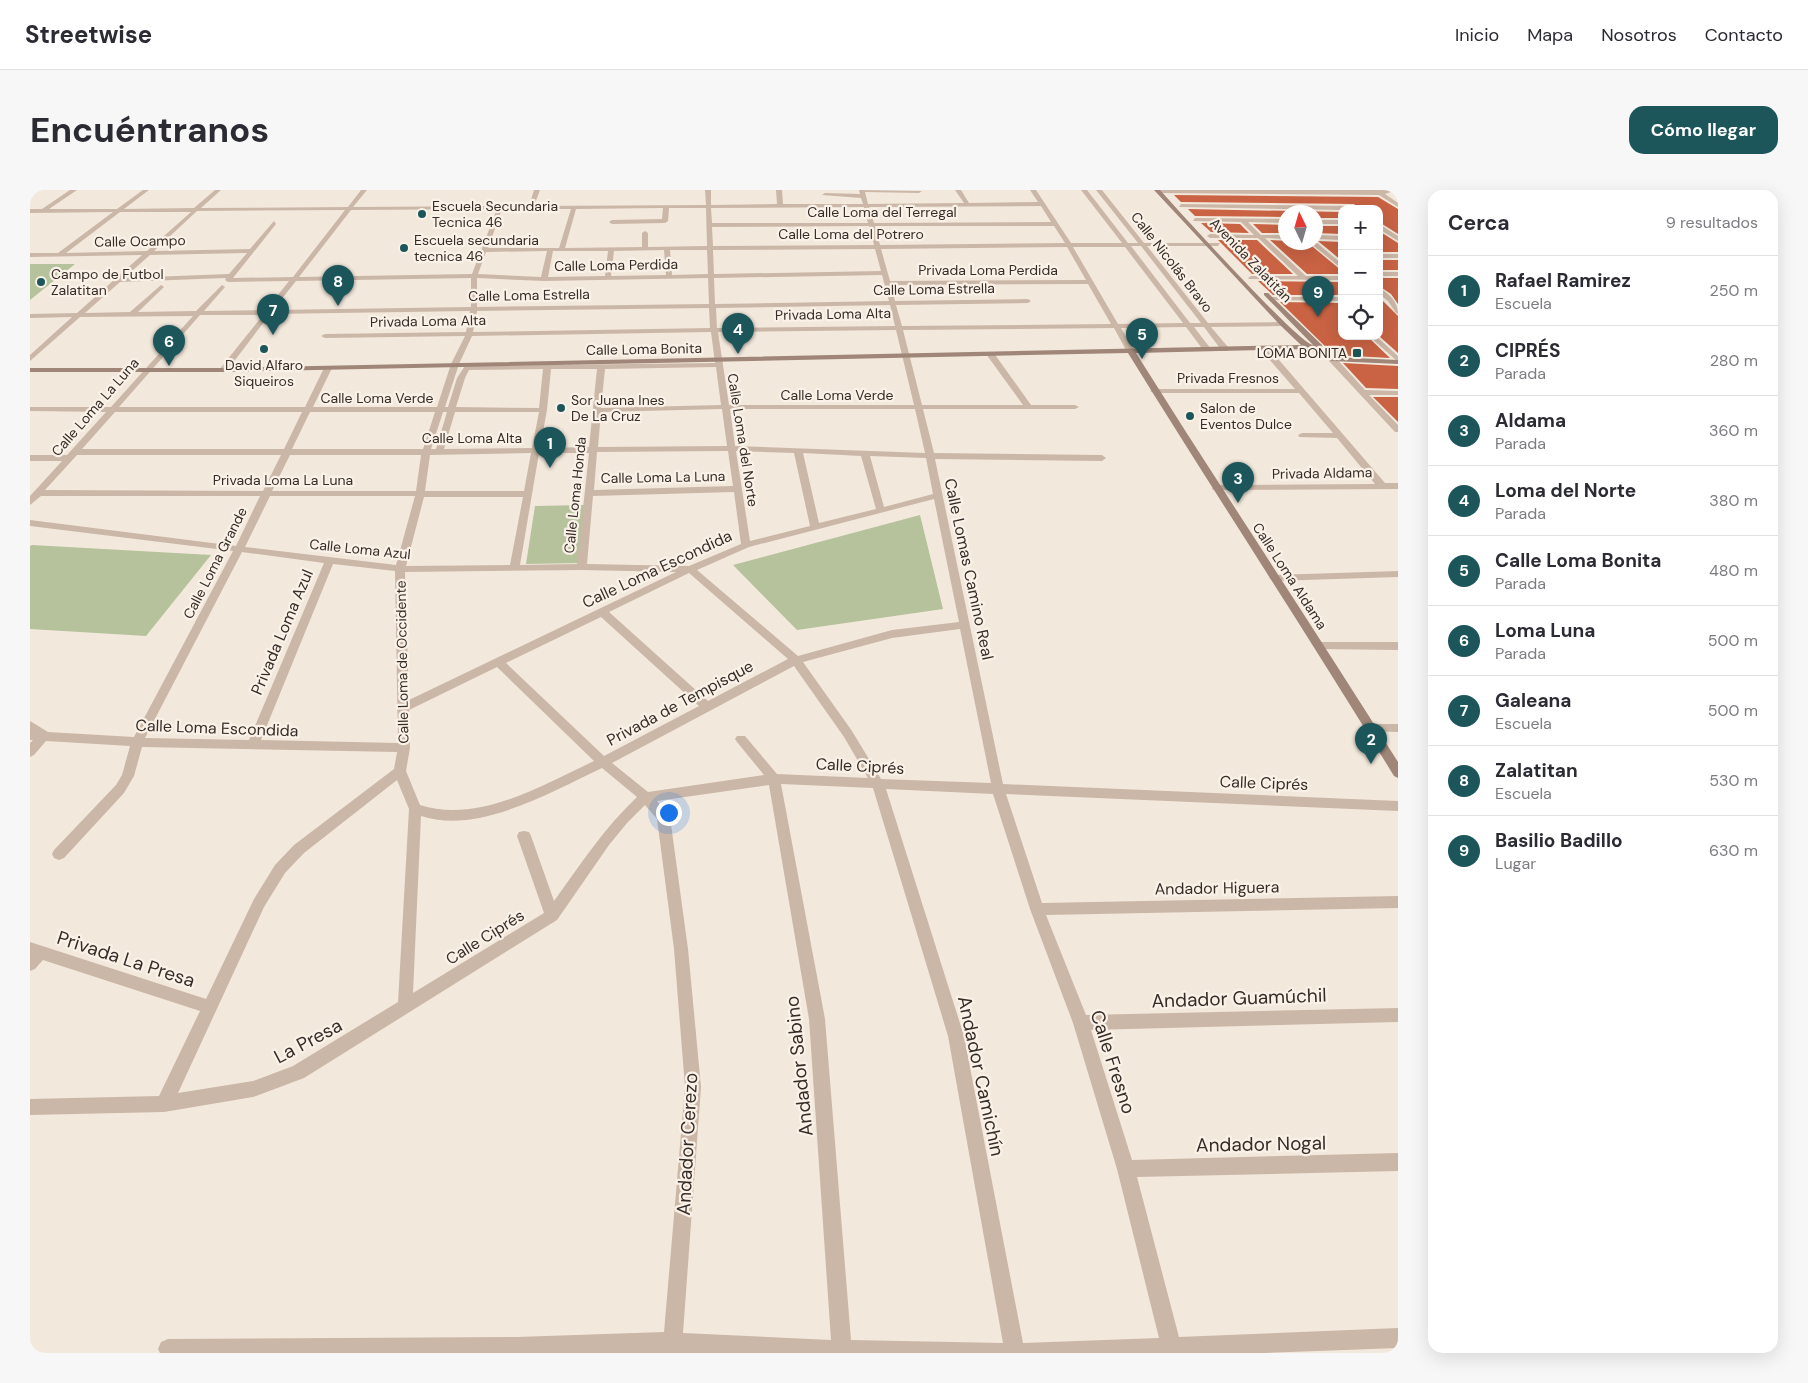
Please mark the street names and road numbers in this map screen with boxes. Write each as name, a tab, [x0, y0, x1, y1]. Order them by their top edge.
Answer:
street label: Calle Loma del Terregal	[807, 203, 957, 221]
street label: Calle Nicolás Bravo	[1127, 208, 1217, 316]
street label: Avenida Zalatitán	[1206, 214, 1296, 306]
street label: Calle Loma del Potrero	[778, 225, 924, 243]
street label: Calle Ocampo	[94, 231, 186, 251]
street label: Calle Loma Perdida	[554, 255, 678, 275]
street label: Privada Loma Perdida	[918, 261, 1058, 279]
street label: Calle Loma Estrella	[873, 279, 995, 299]
street label: Calle Loma Estrella	[468, 285, 590, 305]
street label: Privada Loma Alta	[775, 304, 891, 324]
street label: Privada Loma Alta	[370, 311, 486, 331]
street label: Calle Loma Bonita	[586, 339, 702, 359]
street label: Calle Loma La Luna	[47, 354, 143, 460]
street label: Privada Fresnos	[1177, 369, 1279, 387]
street label: Calle Loma del Norte	[724, 372, 762, 508]
street label: Calle Loma Verde	[781, 386, 893, 404]
street label: Calle Loma Verde	[321, 389, 433, 407]
street label: Calle Loma Alta	[422, 429, 522, 447]
street label: Calle Loma Honda	[560, 436, 590, 554]
street label: Privada Aldama	[1272, 463, 1372, 483]
street label: Calle Loma La Luna	[601, 467, 725, 487]
street label: Privada Loma La Luna	[213, 471, 353, 489]
street label: Calle Lomas Camino Real	[939, 476, 999, 662]
street label: Calle Loma Grande	[179, 504, 251, 622]
street label: Calle Loma Aldama	[1249, 519, 1331, 633]
street label: Calle Loma Escondida	[579, 525, 735, 613]
street label: Calle Loma Azul	[309, 535, 411, 563]
street label: Privada Loma Azul	[246, 566, 318, 698]
street label: Calle Loma de Occidente	[392, 580, 412, 744]
street label: Privada de Tempisque	[603, 655, 757, 751]
street label: Calle Loma Escondida	[135, 715, 299, 741]
street label: Calle Ciprés	[815, 753, 905, 779]
street label: Calle Ciprés	[1219, 771, 1309, 795]
street label: Andador Higuera	[1154, 876, 1280, 900]
street label: Calle Ciprés	[442, 905, 528, 969]
street label: Privada La Presa	[54, 925, 198, 993]
street label: Andador Guamúchil	[1151, 982, 1327, 1014]
street label: Andador Camichín	[952, 993, 1010, 1159]
street label: Andador Sabino	[779, 995, 819, 1137]
street label: Calle Fresno	[1084, 1007, 1142, 1117]
street label: La Presa	[270, 1013, 346, 1069]
street label: Andador Cerezo	[671, 1072, 703, 1216]
street label: Andador Nogal	[1196, 1130, 1326, 1158]

